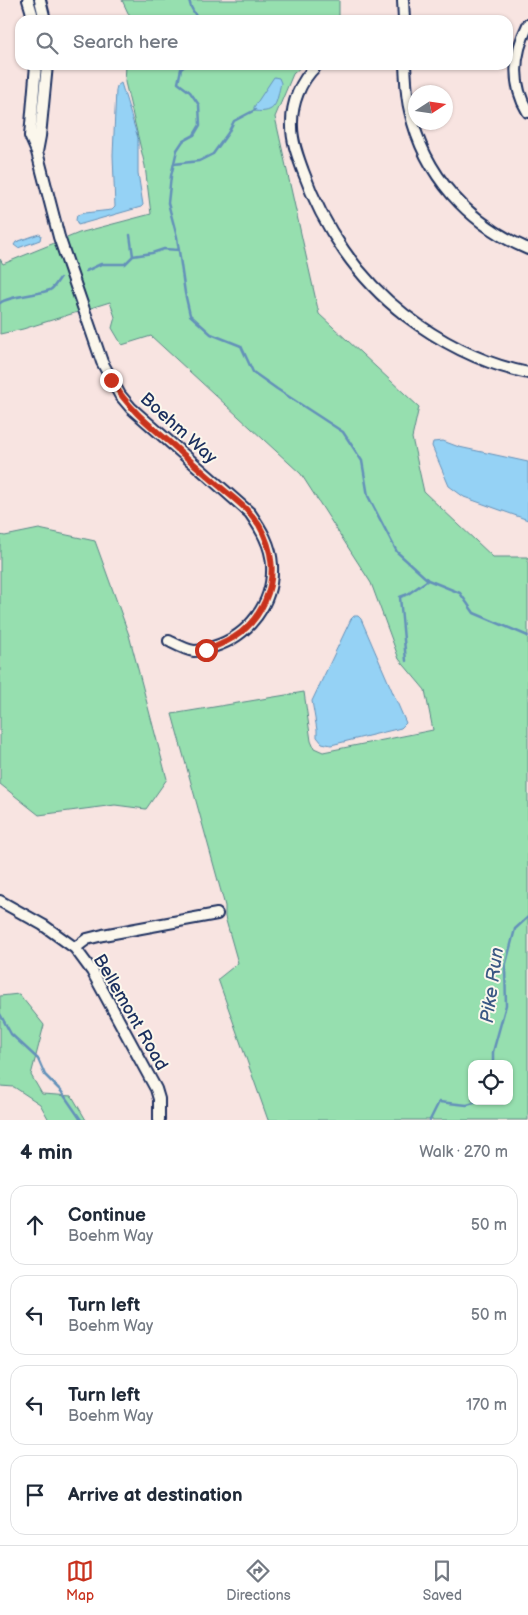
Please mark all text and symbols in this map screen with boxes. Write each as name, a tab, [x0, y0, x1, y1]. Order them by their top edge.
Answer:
search box	[15, 15, 513, 70]
icon: search	[33, 29, 61, 57]
text: Search here	[73, 31, 178, 54]
north arrow	[408, 85, 453, 130]
route end	[100, 369, 123, 392]
street label: Boehm Way	[136, 388, 222, 469]
route start	[195, 639, 218, 662]
water label: Pike Run	[476, 946, 509, 1025]
street label: Bellemont Road	[89, 950, 172, 1074]
map controls	[468, 1060, 513, 1105]
button: locate	[468, 1060, 513, 1105]
text: 4 min	[20, 1140, 73, 1165]
text: Walk · 270 m	[419, 1143, 508, 1162]
text: Continue	[68, 1204, 146, 1227]
icon: ahead	[21, 1211, 49, 1239]
text: 50 m	[471, 1216, 507, 1235]
text: Boehm Way	[68, 1227, 153, 1246]
text: Turn left	[68, 1294, 140, 1317]
icon: left	[21, 1301, 49, 1329]
text: 50 m	[471, 1306, 507, 1325]
text: Boehm Way	[68, 1317, 153, 1336]
text: Turn left	[68, 1384, 140, 1407]
icon: left	[21, 1391, 49, 1419]
text: 170 m	[466, 1396, 507, 1415]
text: Boehm Way	[68, 1407, 153, 1426]
icon: arrive	[21, 1481, 49, 1509]
text: Arrive at destination	[68, 1484, 243, 1507]
tab: Map	[66, 1557, 94, 1604]
tab: Directions	[226, 1557, 291, 1604]
tab: Saved	[423, 1557, 462, 1604]

